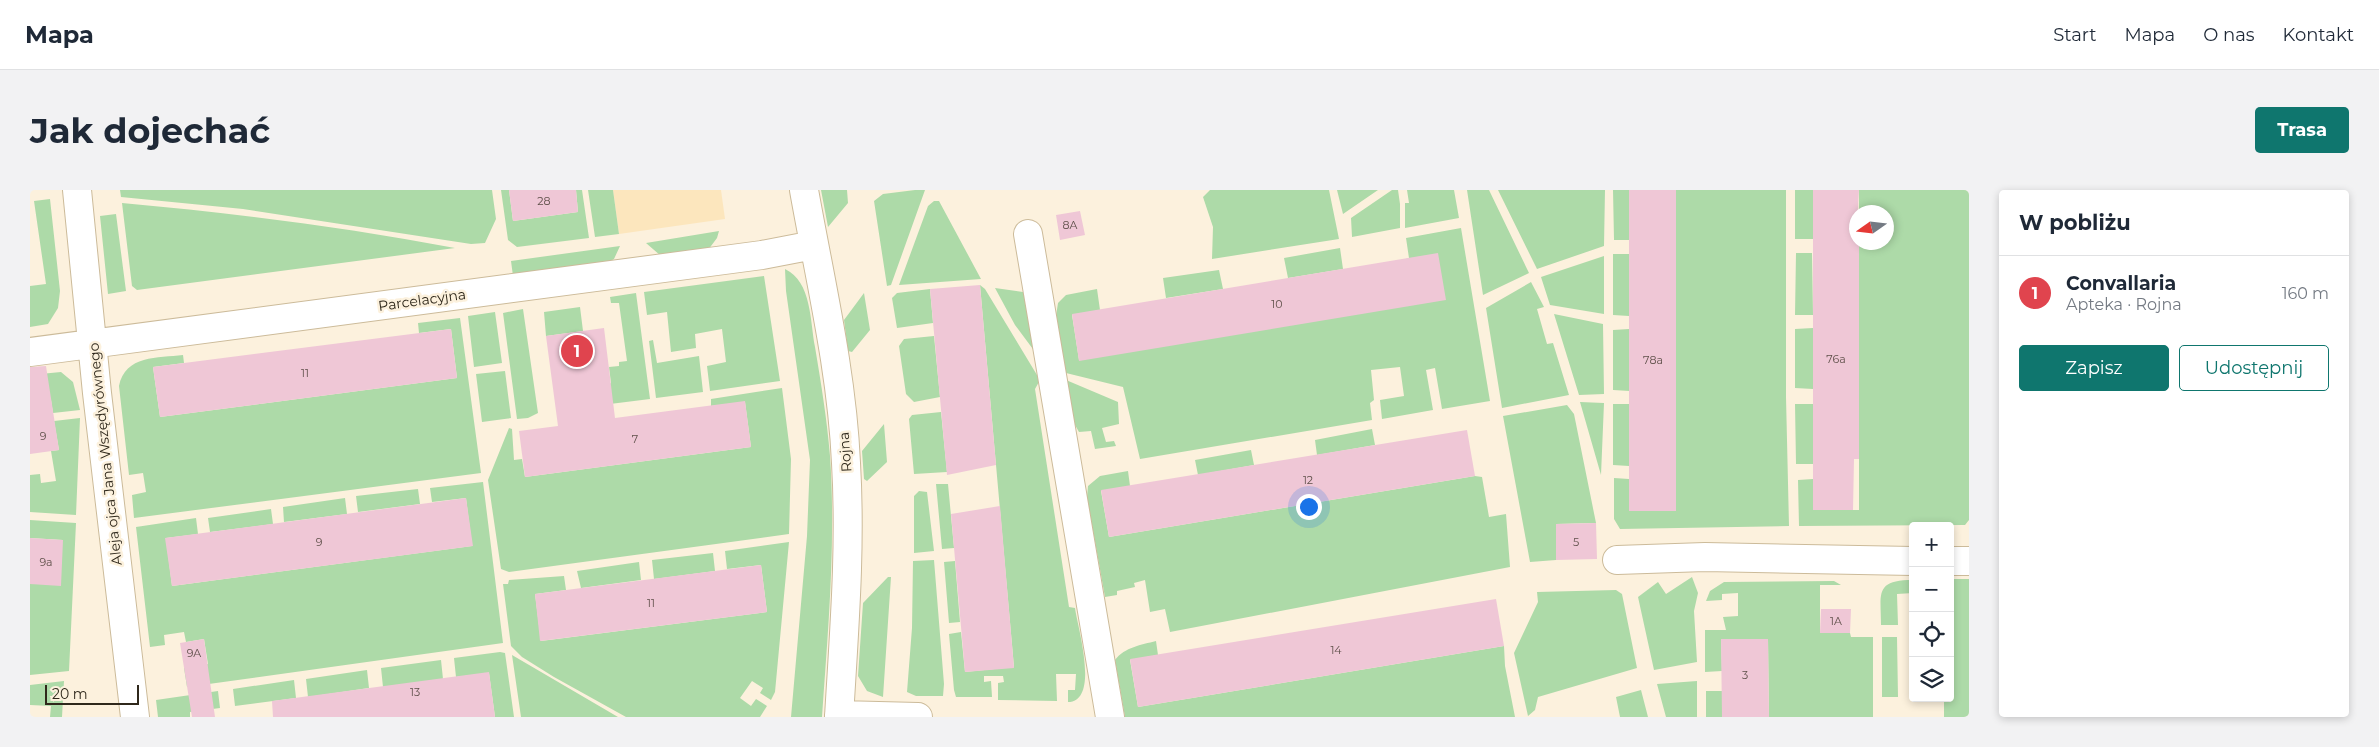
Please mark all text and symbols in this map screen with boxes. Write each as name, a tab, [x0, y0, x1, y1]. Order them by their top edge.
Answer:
text: Mapa	[25, 20, 94, 49]
text: Start	[2053, 24, 2097, 46]
text: Mapa	[2125, 24, 2175, 46]
text: O nas	[2203, 24, 2255, 46]
text: Kontakt	[2283, 24, 2354, 46]
button: Trasa	[2255, 107, 2349, 153]
text: Jak dojechać	[30, 109, 270, 152]
house number: 28	[537, 194, 551, 208]
north arrow	[1849, 205, 1894, 250]
text: W pobliżu	[2019, 210, 2131, 235]
house number: 8A	[1063, 218, 1078, 232]
text: Convallaria	[2066, 272, 2176, 295]
text: 1	[2032, 284, 2038, 303]
text: 160 m	[2282, 284, 2329, 303]
street label: Parcelacyjna	[377, 285, 467, 315]
text: Apteka · Rojna	[2066, 295, 2182, 314]
house number: 10	[1271, 297, 1283, 311]
pin: 1	[561, 332, 593, 370]
street label: Aleja ojca Jana Wszędyrównego	[84, 342, 126, 566]
button: Zapisz	[2019, 345, 2169, 391]
button: Udostępnij	[2179, 345, 2329, 391]
house number: 76a	[1826, 352, 1846, 366]
house number: 78a	[1643, 353, 1663, 367]
house number: 11	[301, 366, 309, 380]
house number: 9	[40, 429, 47, 443]
street label: Rojna	[835, 431, 855, 473]
house number: 7	[632, 432, 638, 446]
house number: 12	[1303, 473, 1313, 487]
your location	[1296, 494, 1322, 520]
map controls	[1909, 522, 1954, 702]
button: +	[1909, 522, 1954, 567]
house number: 9	[316, 535, 323, 549]
house number: 5	[1573, 535, 1579, 549]
house number: 9a	[39, 555, 53, 569]
button: −	[1909, 567, 1954, 612]
house number: 11	[647, 596, 655, 610]
button: locate	[1909, 612, 1954, 657]
house number: 1A	[1830, 614, 1842, 628]
house number: 14	[1330, 643, 1342, 657]
house number: 9A	[187, 646, 201, 660]
button: layers	[1909, 657, 1954, 702]
house number: 3	[1742, 668, 1748, 682]
scale bar	[45, 682, 139, 705]
text: 20 m	[52, 685, 88, 703]
house number: 13	[410, 685, 420, 699]

